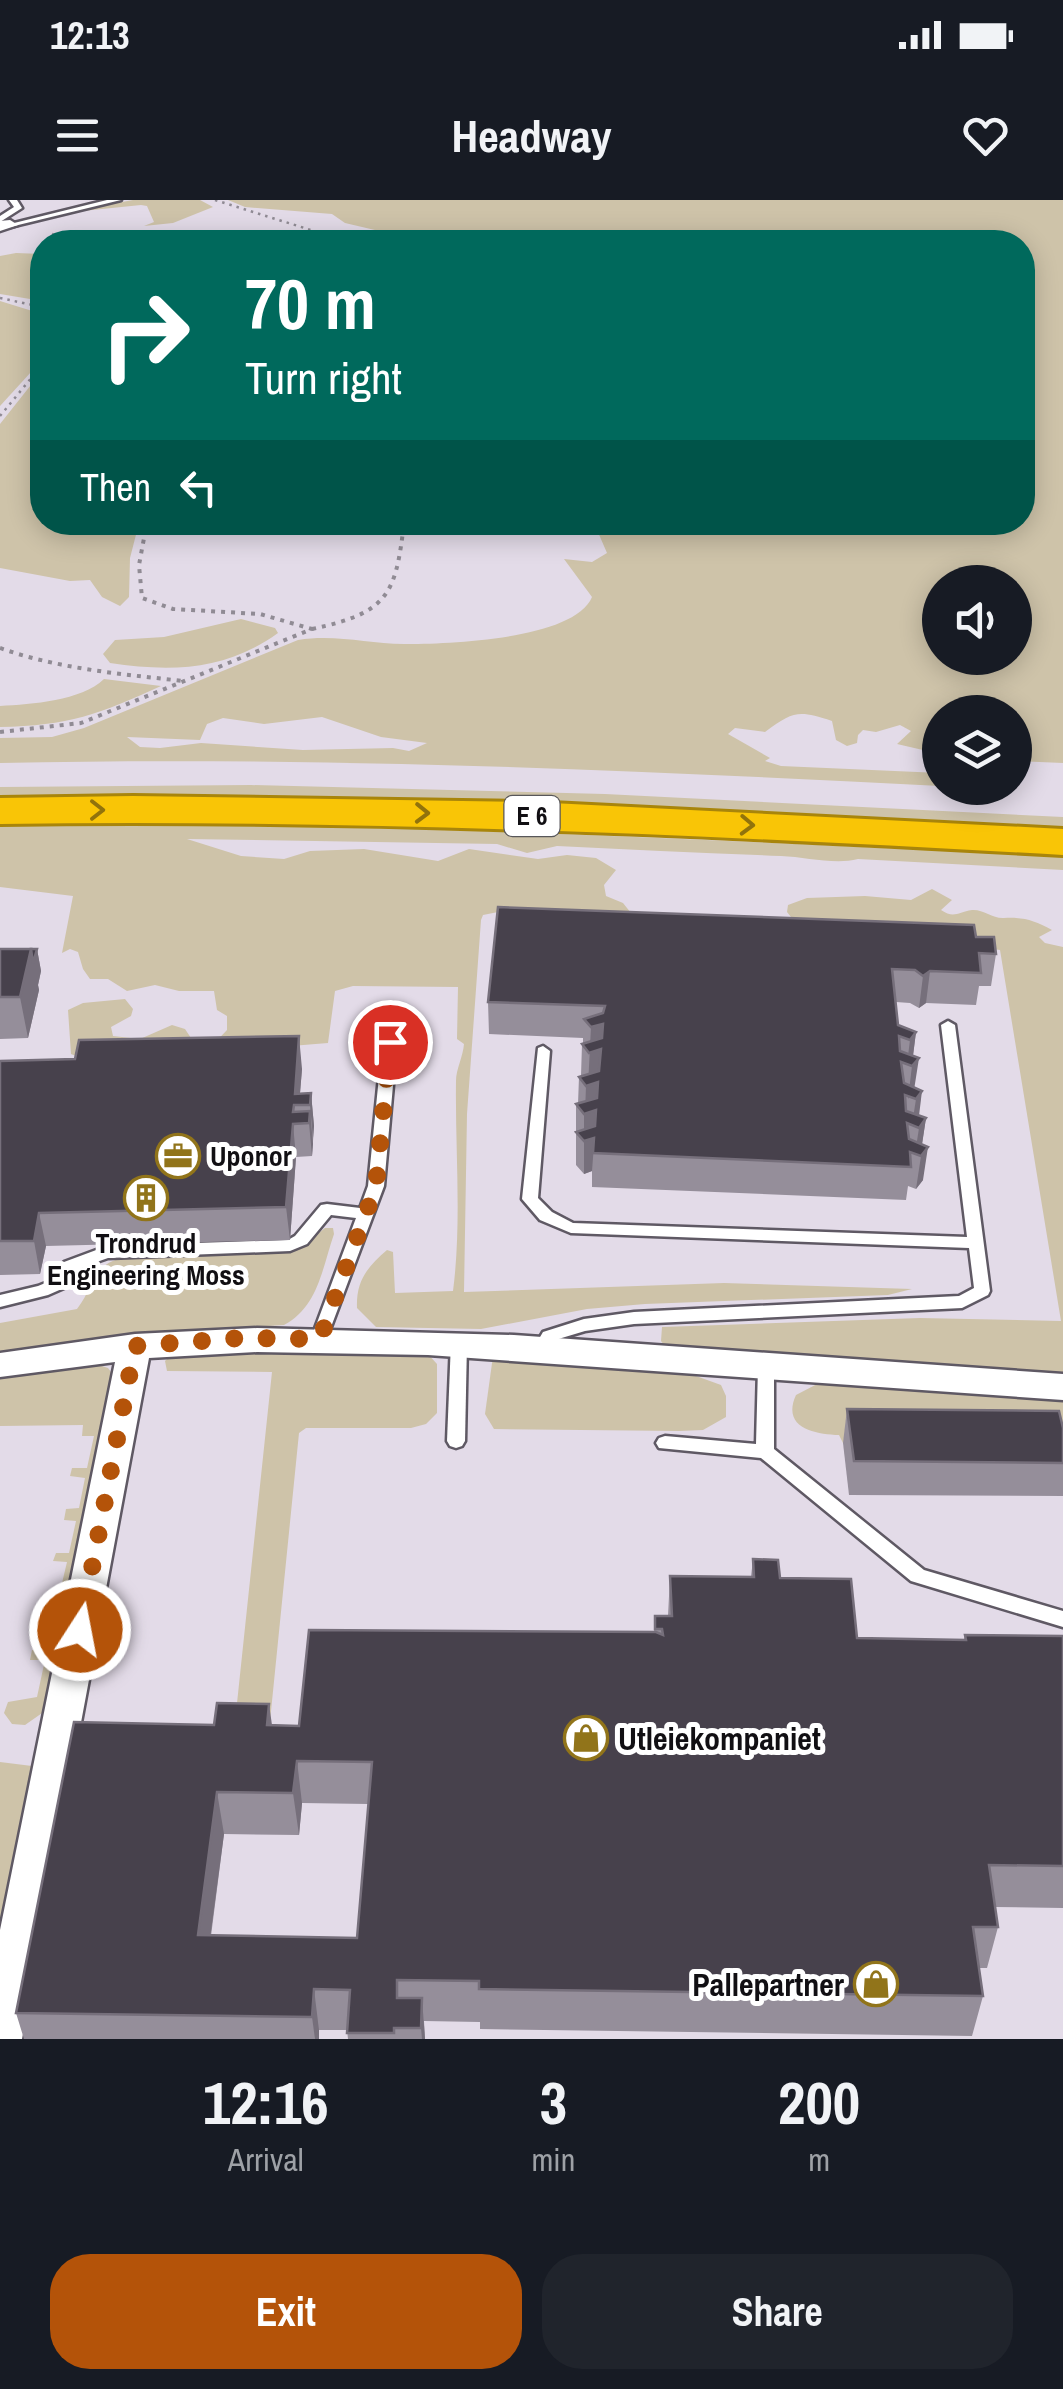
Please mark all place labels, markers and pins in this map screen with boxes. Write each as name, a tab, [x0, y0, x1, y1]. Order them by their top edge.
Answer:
pin	[348, 1000, 433, 1085]
office icon: Uponor	[155, 1133, 201, 1179]
place label: Uponor	[210, 1137, 292, 1175]
building icon: Trondrud Engineering Moss	[123, 1175, 169, 1221]
place label: Trondrud Engineering Moss	[47, 1224, 245, 1294]
shop icon: Utleiekompaniet	[563, 1715, 609, 1761]
place label: Utleiekompaniet	[618, 1717, 821, 1760]
shop icon: Pallepartner	[853, 1961, 899, 2007]
place label: Pallepartner	[692, 1963, 845, 2006]

